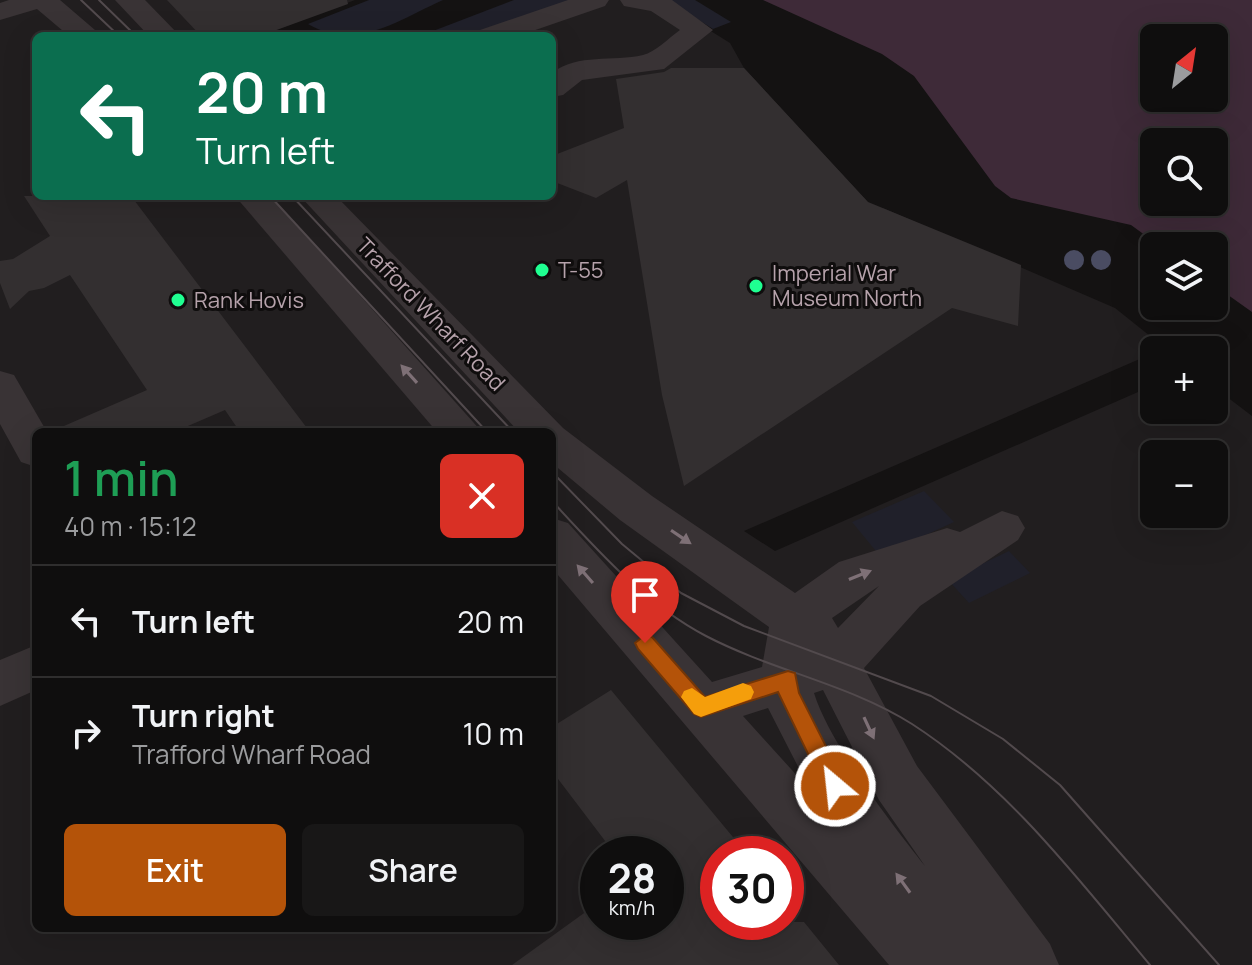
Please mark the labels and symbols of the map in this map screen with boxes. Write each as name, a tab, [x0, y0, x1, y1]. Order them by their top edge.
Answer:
north arrow	[1140, 24, 1228, 112]
street label: Trafford Wharf Road	[350, 231, 512, 397]
place label: T-55	[558, 255, 604, 285]
place label: Imperial War Museum North	[772, 258, 922, 313]
marker: T-55	[533, 261, 551, 279]
marker: Imperial War Museum North	[747, 277, 765, 295]
place label: Rank Hovis	[194, 285, 304, 315]
marker: Rank Hovis	[169, 291, 187, 309]
one-way arrow	[401, 364, 418, 384]
one-way arrow	[671, 529, 692, 544]
pin	[611, 561, 679, 643]
one-way arrow	[577, 565, 594, 585]
one-way arrow	[848, 568, 872, 581]
one-way arrow	[862, 717, 876, 740]
position arrow	[793, 744, 877, 828]
speed limit sign: 30	[700, 836, 804, 940]
one-way arrow	[896, 873, 911, 894]

